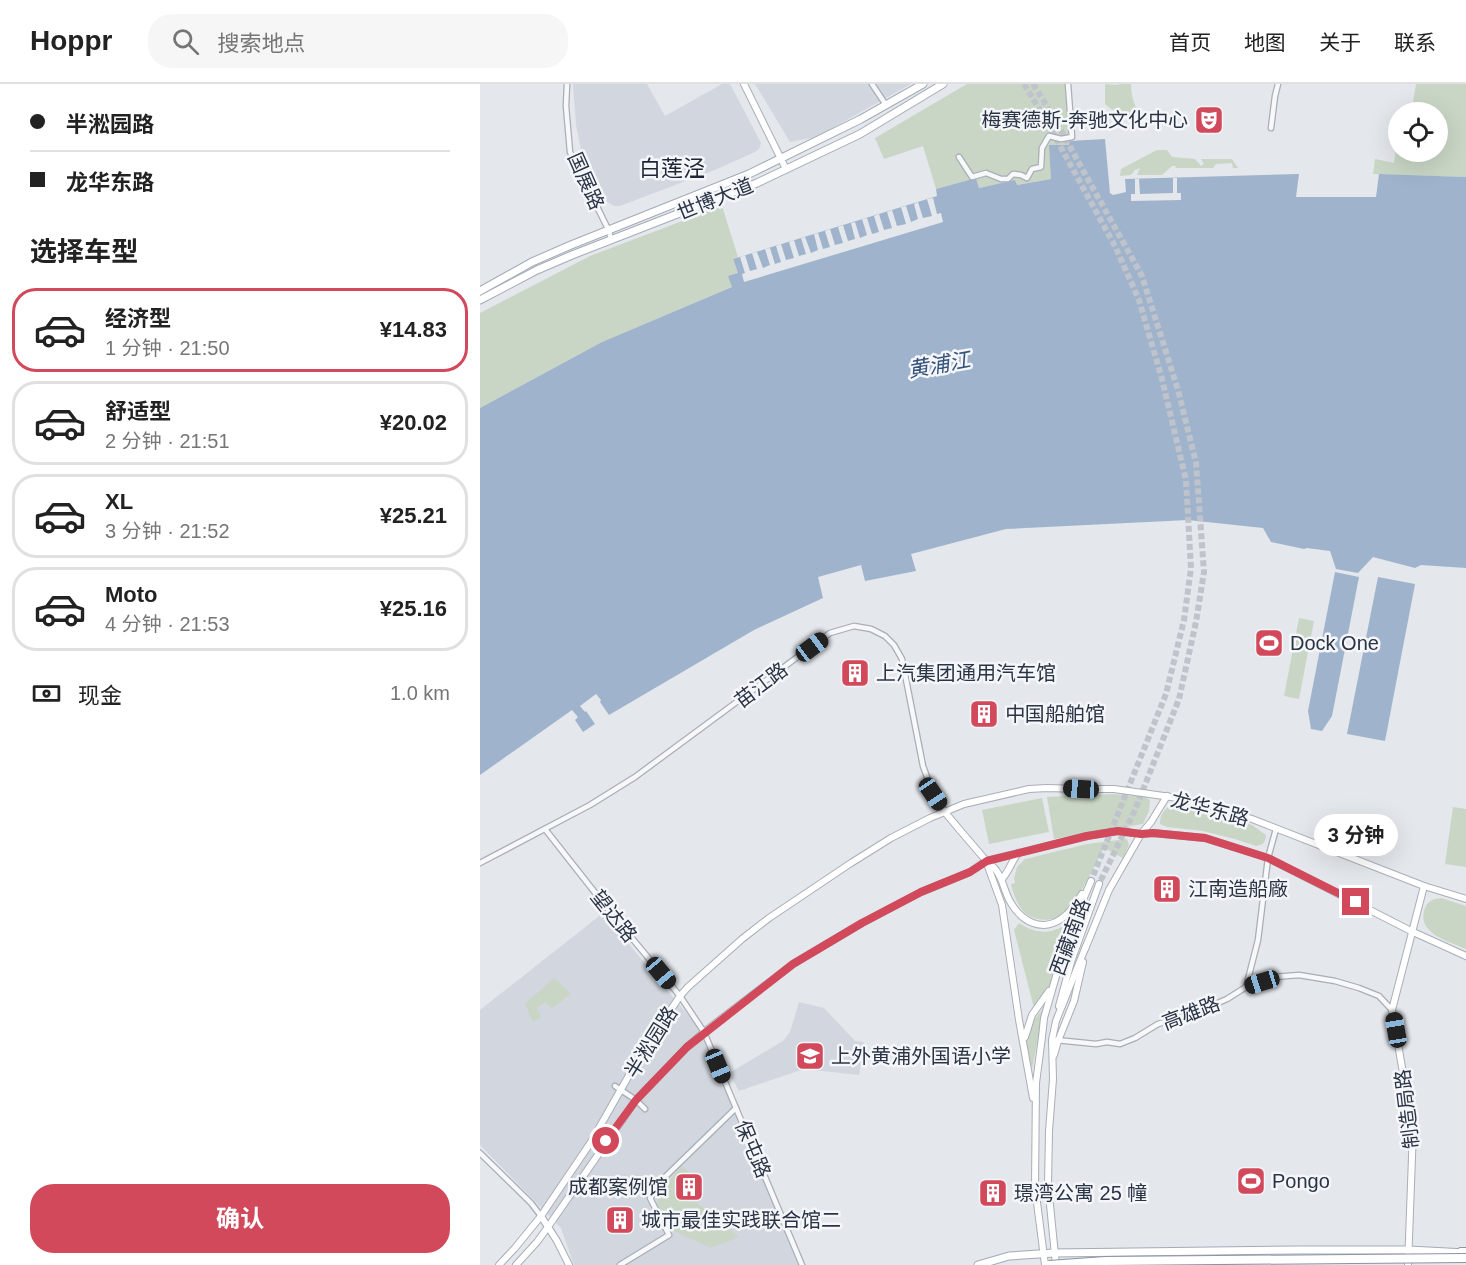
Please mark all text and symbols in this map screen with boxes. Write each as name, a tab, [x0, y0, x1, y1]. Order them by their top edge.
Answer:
search box	[148, 14, 568, 68]
text: Hoppr	[30, 25, 112, 56]
icon: search	[169, 25, 202, 58]
text: 搜索地点	[217, 31, 305, 56]
text: 首页	[1169, 31, 1211, 54]
text: 地图	[1244, 31, 1286, 54]
text: 关于	[1319, 31, 1361, 54]
text: 联系	[1394, 31, 1436, 54]
map controls	[1388, 102, 1448, 162]
button: locate	[1388, 102, 1448, 162]
theatre icon: 梅赛德斯-奔驰文化中心	[1193, 104, 1225, 136]
place label: 梅赛德斯-奔驰文化中心	[981, 109, 1188, 131]
text: 半淞园路	[66, 112, 154, 137]
street label: 国展路	[564, 149, 608, 213]
district label: 白莲泾	[639, 156, 705, 181]
text: 龙华东路	[66, 170, 154, 195]
street label: 世博大道	[674, 174, 756, 224]
text: 选择车型	[30, 237, 138, 267]
icon: car	[33, 303, 87, 357]
text: 经济型	[105, 306, 171, 331]
text: ¥14.83	[380, 317, 447, 342]
text: 1 分钟 · 21:50	[105, 337, 230, 359]
water label: 黄浦江	[906, 347, 974, 381]
icon: car	[33, 396, 87, 450]
text: 舒适型	[105, 399, 171, 424]
text: ¥20.02	[380, 410, 447, 435]
text: 2 分钟 · 21:51	[105, 430, 230, 452]
icon: car	[33, 489, 87, 543]
text: XL	[105, 489, 133, 514]
text: ¥25.21	[380, 503, 447, 528]
text: 3 分钟 · 21:52	[105, 520, 230, 542]
icon: car	[33, 582, 87, 636]
text: Moto	[105, 582, 158, 607]
text: ¥25.16	[380, 596, 447, 621]
text: 4 分钟 · 21:53	[105, 613, 230, 635]
sports icon: Dock One	[1253, 627, 1285, 659]
car	[792, 629, 832, 665]
place label: Dock One	[1290, 632, 1379, 654]
building icon: 上汽集团通用汽车馆	[839, 657, 871, 689]
street label: 苗江路	[730, 658, 792, 712]
place label: 上汽集团通用汽车馆	[876, 662, 1056, 684]
icon: cash	[30, 677, 63, 710]
text: 1.0 km	[390, 682, 450, 704]
text: 现金	[78, 683, 122, 708]
building icon: 中国船舶馆	[968, 698, 1000, 730]
place label: 中国船舶馆	[1005, 703, 1105, 725]
car	[915, 774, 951, 814]
car	[1063, 779, 1099, 799]
street label: 龙华东路	[1169, 788, 1251, 830]
callout: 3 分钟	[1314, 815, 1398, 857]
text: 3 分钟	[1328, 824, 1384, 846]
building icon: 江南造船廠	[1151, 873, 1183, 905]
place label: 江南造船廠	[1188, 878, 1288, 900]
street label: 望达路	[587, 886, 641, 946]
route end	[1342, 888, 1369, 915]
street label: 西藏南路	[1046, 896, 1094, 978]
car	[643, 953, 679, 993]
car	[1242, 968, 1282, 996]
street label: 高雄路	[1159, 992, 1223, 1034]
street label: 半淞园路	[620, 1002, 682, 1082]
car	[1384, 1011, 1408, 1049]
school or university icon: 上外黄浦外国语小学	[794, 1040, 826, 1072]
place label: 上外黄浦外国语小学	[831, 1045, 1011, 1067]
car	[703, 1046, 733, 1086]
street label: 制造局路	[1391, 1068, 1423, 1150]
street label: 保屯路	[731, 1117, 775, 1181]
route start	[592, 1127, 619, 1154]
sports icon: Pongo	[1235, 1165, 1267, 1197]
place label: Pongo	[1272, 1170, 1330, 1192]
building icon: 成都案例馆	[673, 1171, 705, 1203]
place label: 成都案例馆	[568, 1176, 668, 1198]
building icon: 璟湾公寓 25 幢	[977, 1177, 1009, 1209]
place label: 璟湾公寓 25 幢	[1014, 1182, 1147, 1204]
button: 确认	[30, 1184, 450, 1253]
building icon: 城市最佳实践联合馆二	[604, 1204, 636, 1236]
place label: 城市最佳实践联合馆二	[641, 1209, 841, 1231]

